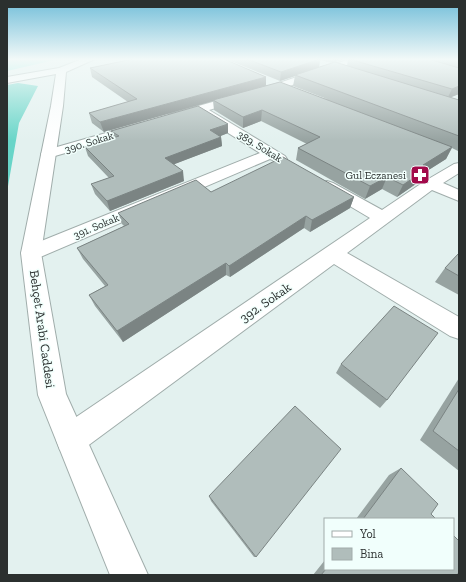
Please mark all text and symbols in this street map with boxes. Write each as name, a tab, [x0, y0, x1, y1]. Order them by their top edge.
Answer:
street label: 389. Sokak	[235, 128, 285, 165]
street label: 390. Sokak	[63, 129, 115, 156]
pharmacy icon: Gul Eczanesi	[409, 164, 431, 186]
place label: Gul Eczanesi	[345, 169, 406, 182]
street label: 391. Sokak	[71, 211, 121, 242]
street label: Behçet Arabi Caddesi	[27, 269, 58, 389]
street label: 392. Sokak	[237, 279, 294, 325]
legend	[324, 518, 454, 570]
text: Yol	[359, 527, 376, 541]
text: Bina	[360, 547, 383, 561]

